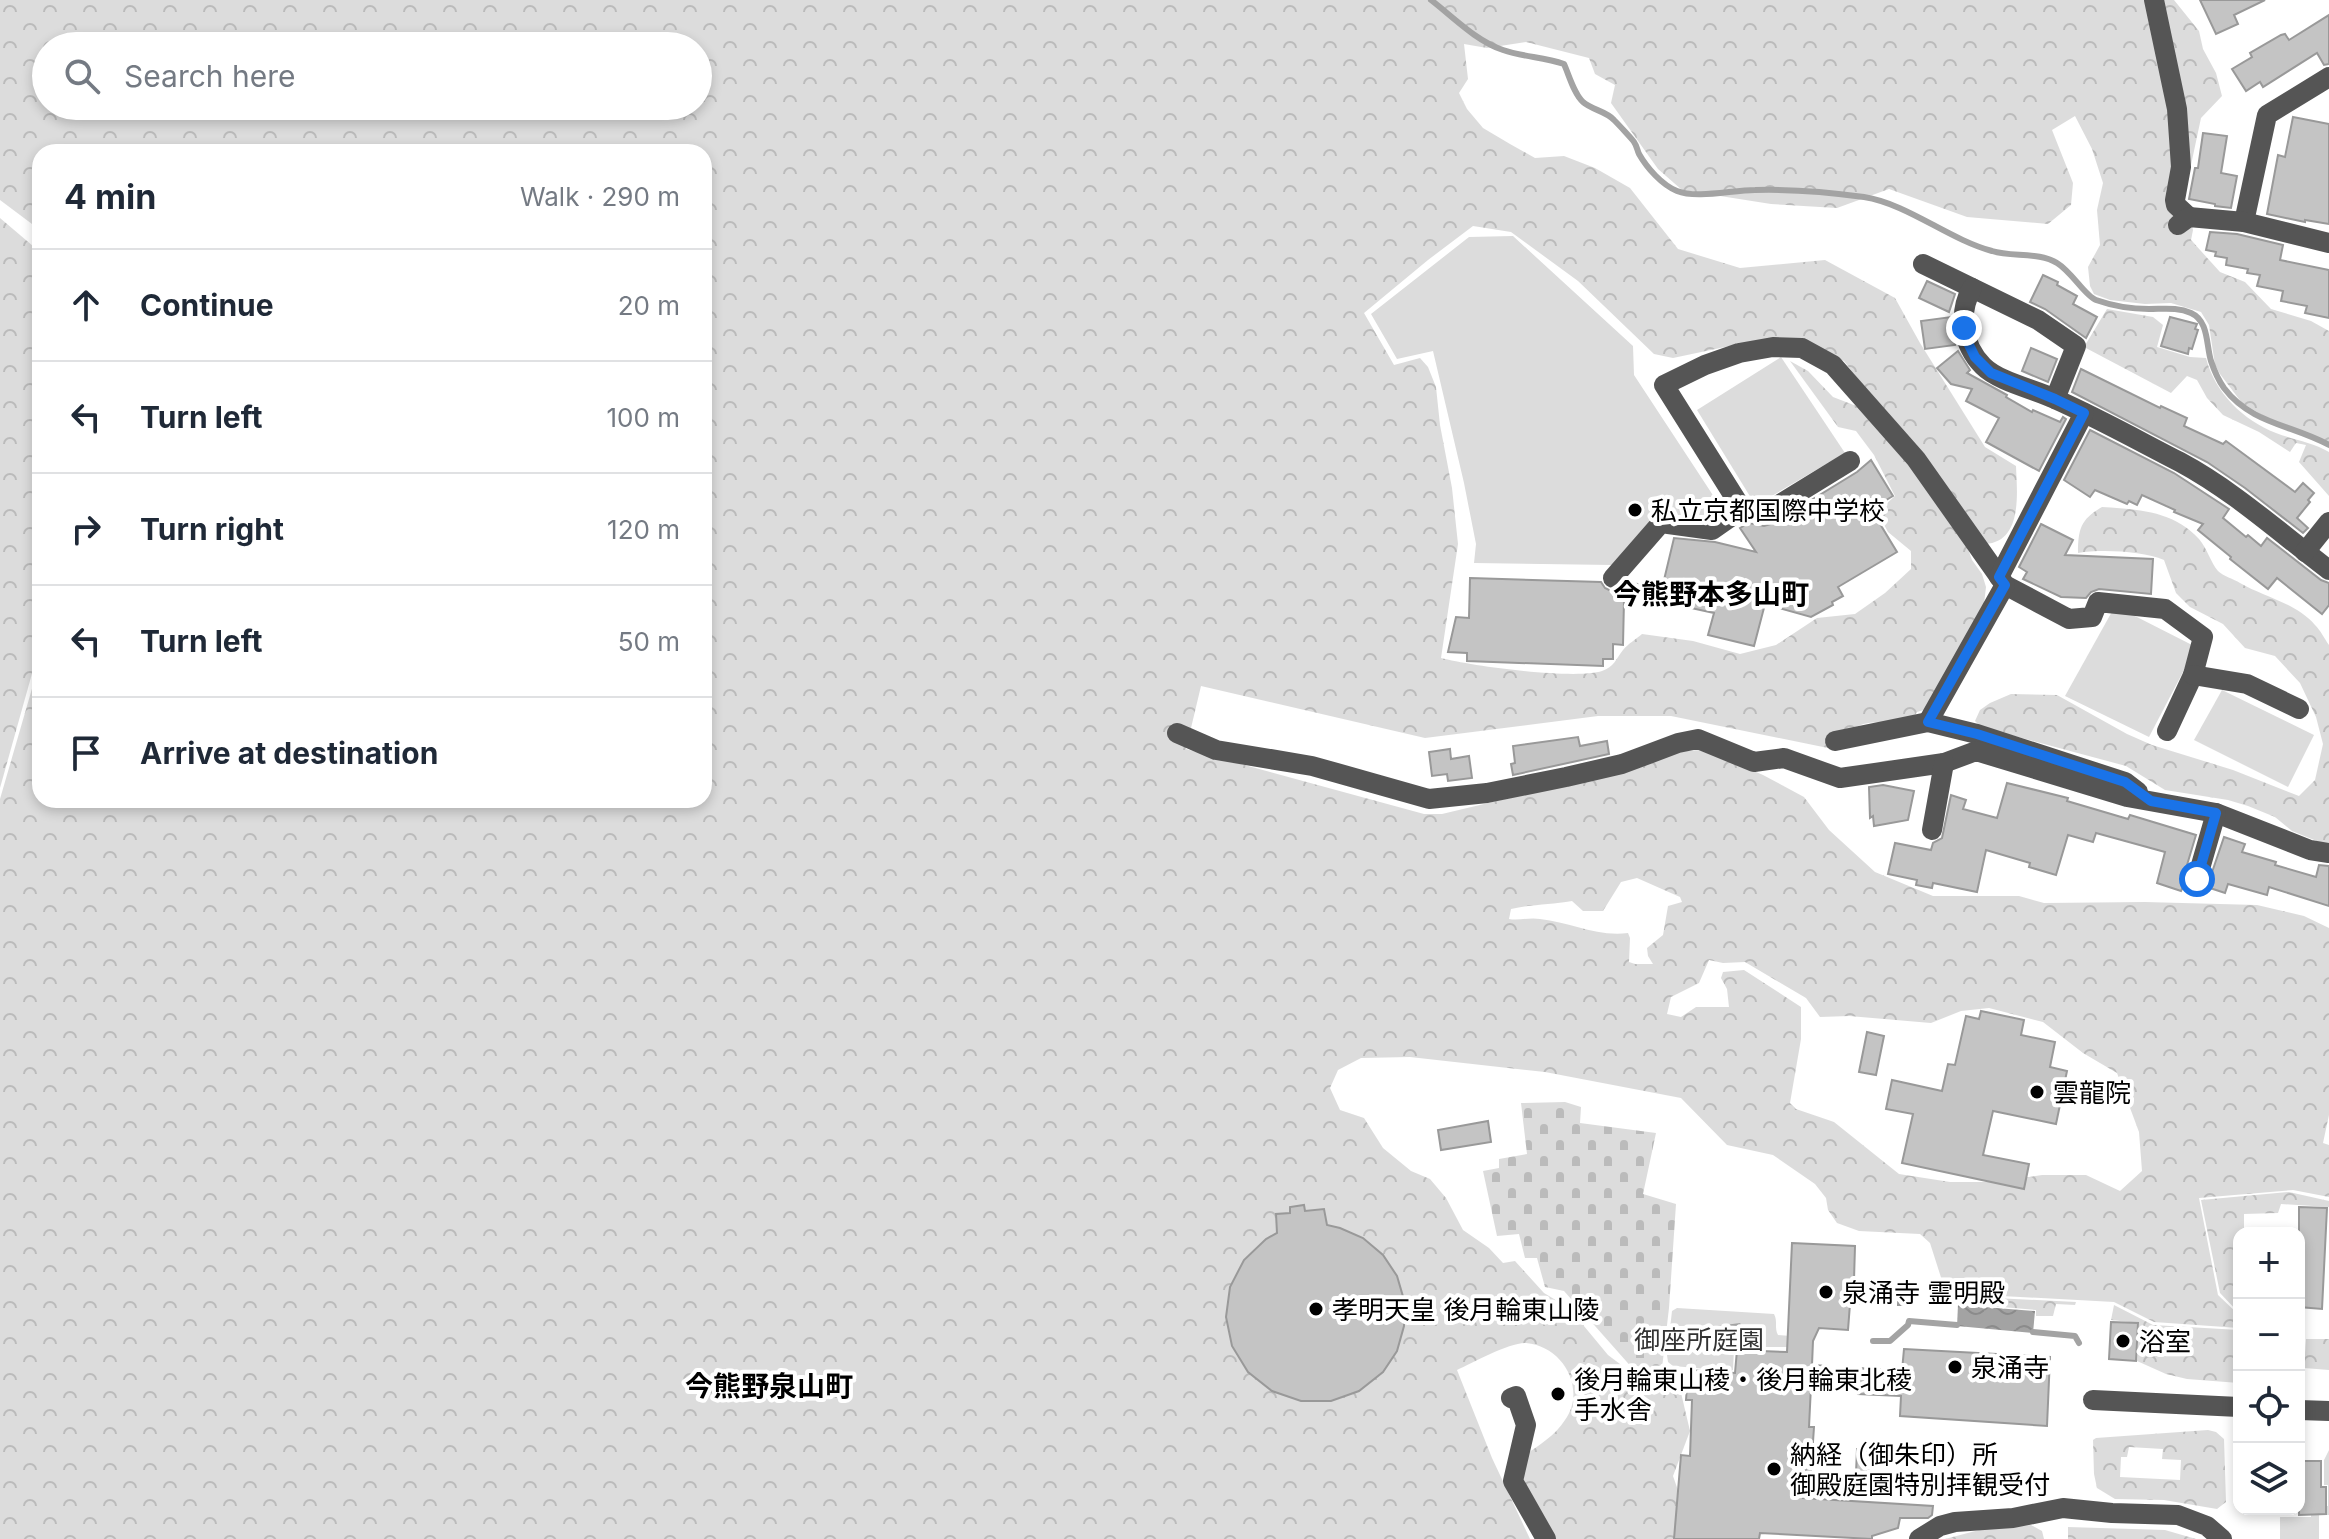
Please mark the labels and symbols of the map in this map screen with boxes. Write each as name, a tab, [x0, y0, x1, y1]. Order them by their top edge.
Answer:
route end	[1946, 310, 1982, 346]
place label: 私立京都国際中学校	[1651, 495, 1885, 526]
marker: 私立京都国際中学校	[1626, 501, 1644, 519]
district label: 今熊野本多山町	[1613, 577, 1809, 611]
route start	[2179, 861, 2215, 897]
place label: 雲龍院	[2053, 1077, 2131, 1108]
marker: 雲龍院	[2028, 1083, 2046, 1101]
place label: 泉涌寺 霊明殿	[1842, 1277, 2005, 1308]
marker: 泉涌寺 霊明殿	[1817, 1283, 1835, 1301]
place label: 孝明天皇 後月輪東山陵	[1332, 1294, 1599, 1325]
marker: 孝明天皇 後月輪東山陵	[1307, 1300, 1325, 1318]
park label: 御座所庭園	[1634, 1324, 1764, 1355]
place label: 浴室	[2139, 1326, 2191, 1357]
marker: 浴室	[2114, 1332, 2132, 1350]
place label: 泉涌寺	[1971, 1352, 2049, 1383]
marker: 泉涌寺	[1946, 1358, 1964, 1376]
place label: 後月輪東山稜・後月輪東北稜 手水舎	[1574, 1364, 1912, 1425]
district label: 今熊野泉山町	[685, 1369, 853, 1403]
marker: 後月輪東山稜・後月輪東北稜 手水舎	[1549, 1385, 1567, 1403]
place label: 納経（御朱印）所 御殿庭園特別拝観受付	[1790, 1439, 2050, 1500]
marker: 納経（御朱印）所 御殿庭園特別拝観受付	[1765, 1460, 1783, 1478]

